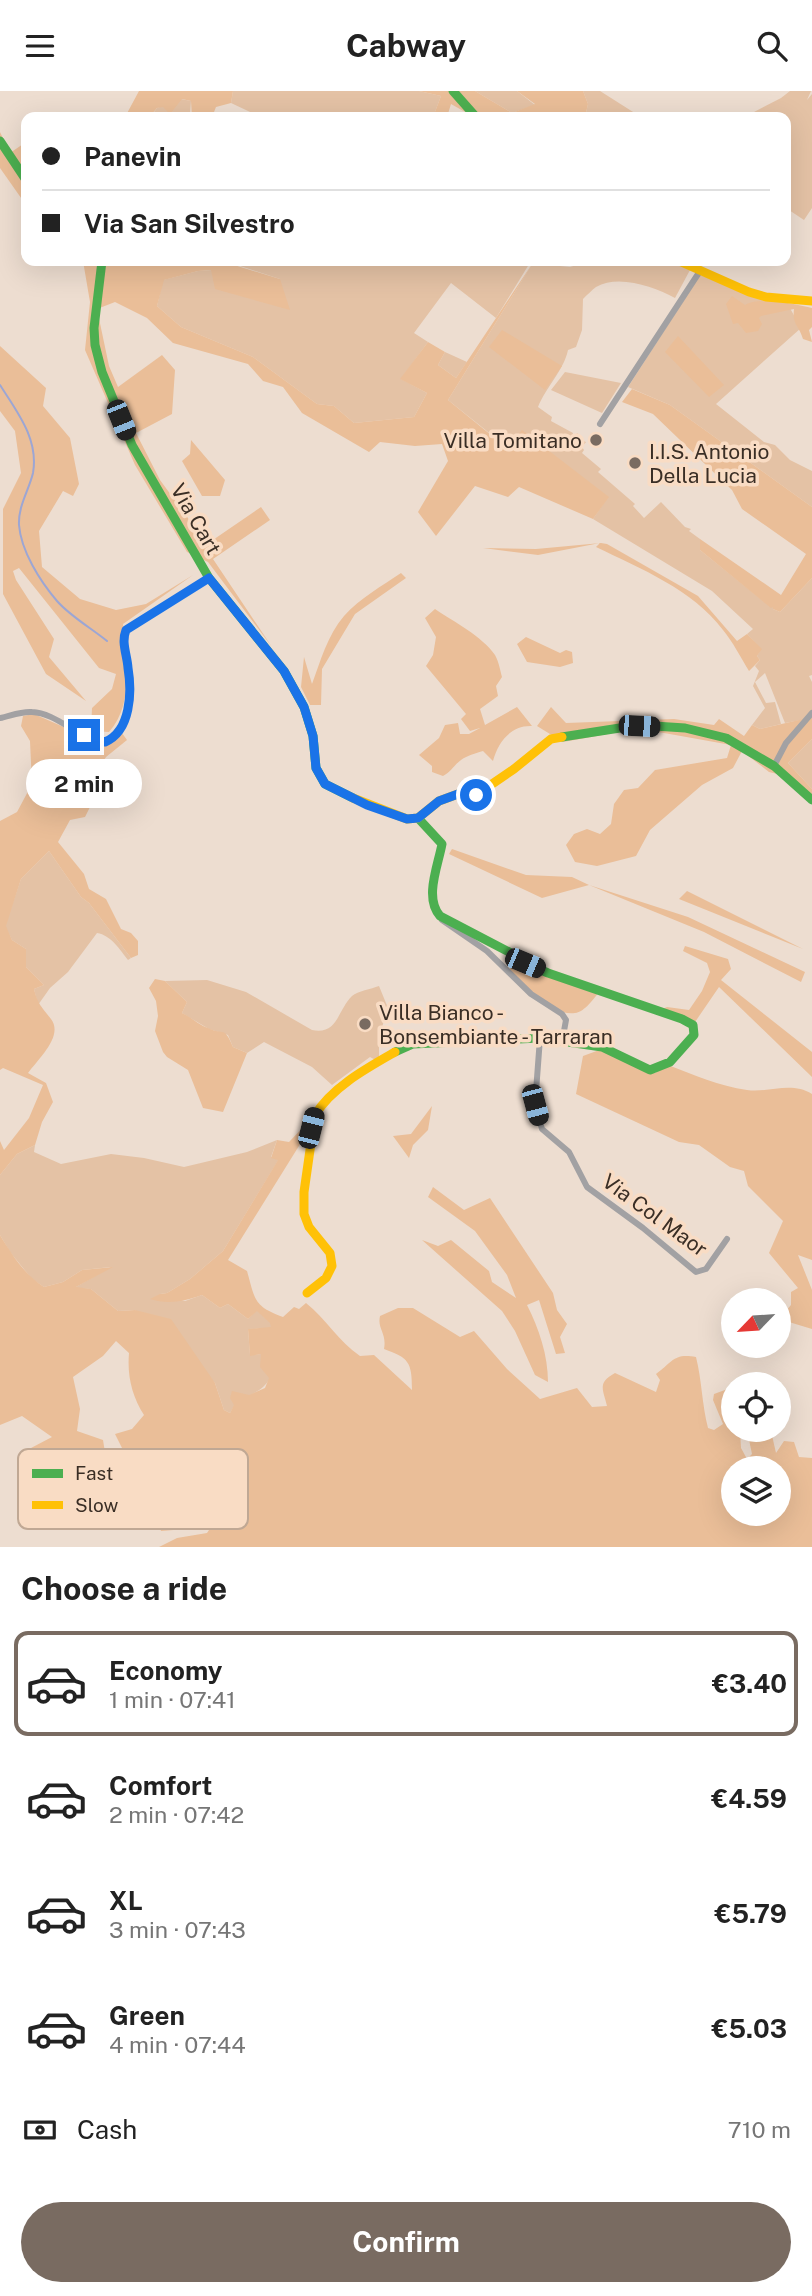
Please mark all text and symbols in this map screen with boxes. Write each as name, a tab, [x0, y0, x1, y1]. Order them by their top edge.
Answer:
icon: menu	[21, 27, 59, 65]
text: Cabway	[346, 27, 466, 64]
icon: search	[753, 27, 791, 65]
text: Panevin	[84, 141, 181, 172]
text: Via San Silvestro	[84, 208, 295, 239]
car	[104, 397, 139, 443]
place label: Villa Tomitano	[444, 428, 582, 453]
marker: Villa Tomitano	[588, 432, 604, 448]
place label: I.I.S. Antonio Della Lucia	[649, 439, 769, 488]
marker: I.I.S. Antonio Della Lucia	[627, 455, 643, 471]
street label: Via Cart	[166, 479, 226, 559]
car	[618, 714, 661, 738]
route end	[68, 719, 100, 751]
callout: 2 min	[26, 759, 142, 809]
text: 2 min	[54, 770, 114, 797]
route start	[460, 779, 492, 811]
car	[502, 945, 549, 981]
place label: Villa Bianco - Bonsembiante - Tarraran	[379, 1000, 613, 1049]
marker: Villa Bianco - Bonsembiante - Tarraran	[357, 1016, 373, 1032]
car	[520, 1082, 551, 1128]
car	[296, 1105, 327, 1151]
street label: Via Col Maor	[597, 1168, 713, 1262]
north arrow	[721, 1288, 791, 1358]
map controls	[721, 1288, 791, 1526]
button: locate	[721, 1372, 791, 1442]
legend	[18, 1449, 248, 1529]
button: layers	[721, 1456, 791, 1526]
text: Fast	[75, 1462, 113, 1484]
text: Slow	[75, 1494, 119, 1516]
text: Choose a ride	[21, 1570, 227, 1607]
icon: car	[25, 1652, 88, 1715]
text: Economy	[109, 1655, 222, 1686]
text: €3.40	[712, 1668, 787, 1699]
text: 1 min · 07:41	[109, 1686, 236, 1713]
icon: car	[25, 1767, 88, 1830]
text: Comfort	[109, 1770, 212, 1801]
text: €4.59	[711, 1783, 787, 1814]
text: 2 min · 07:42	[109, 1801, 244, 1828]
icon: car	[25, 1882, 88, 1945]
text: XL	[109, 1885, 143, 1916]
text: €5.79	[714, 1898, 787, 1929]
text: 3 min · 07:43	[109, 1916, 246, 1943]
icon: car	[25, 1997, 88, 2060]
text: Green	[109, 2000, 185, 2031]
text: €5.03	[712, 2013, 787, 2044]
text: 4 min · 07:44	[109, 2031, 246, 2058]
icon: cash	[21, 2111, 59, 2149]
text: Cash	[77, 2114, 137, 2145]
text: 710 m	[728, 2116, 791, 2143]
button: Confirm	[21, 2202, 791, 2282]

